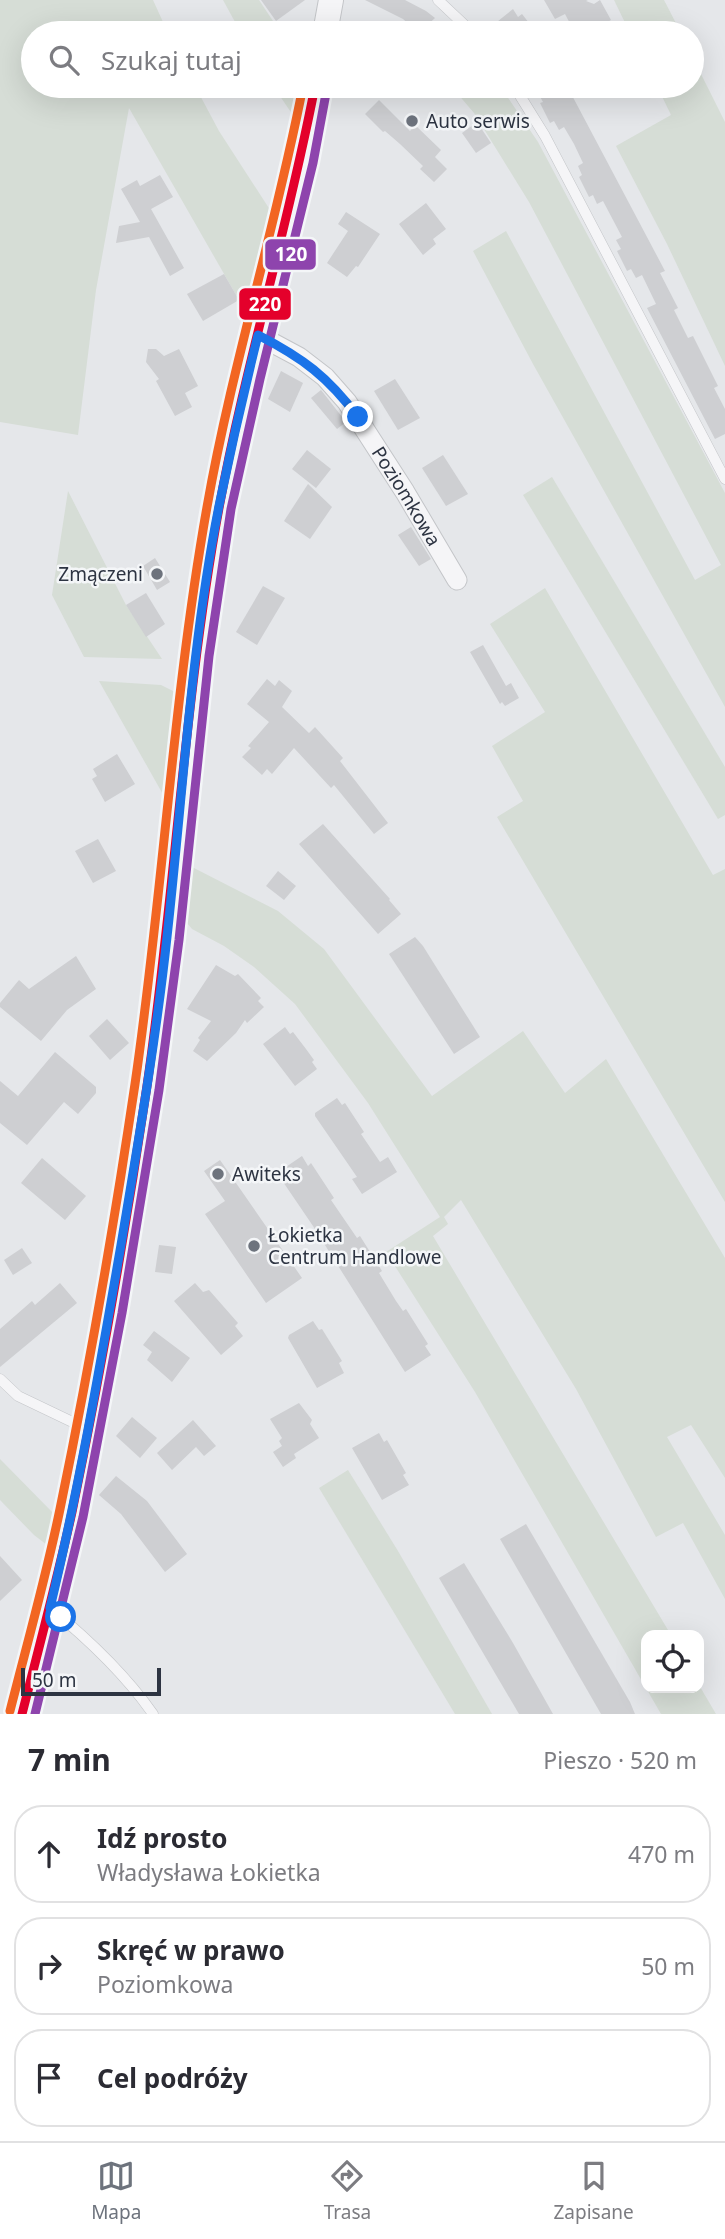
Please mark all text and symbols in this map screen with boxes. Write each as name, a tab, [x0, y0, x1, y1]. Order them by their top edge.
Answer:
search box	[21, 21, 704, 98]
icon: search	[45, 41, 83, 79]
text: Szukaj tutaj	[101, 42, 242, 78]
place label: Auto serwis	[426, 108, 530, 134]
marker: Auto serwis	[404, 113, 420, 129]
line badge: 120	[264, 238, 317, 271]
text: 120	[275, 241, 307, 267]
line badge: 220	[238, 287, 292, 321]
text: 220	[249, 291, 281, 317]
route end	[342, 401, 373, 432]
street label: Poziomkowa	[366, 441, 447, 551]
place label: Zmączeni	[58, 561, 143, 587]
marker: Zmączeni	[149, 566, 165, 582]
place label: Awiteks	[232, 1161, 301, 1187]
marker: Awiteks	[210, 1166, 226, 1182]
place label: Łokietka Centrum Handlowe	[268, 1222, 441, 1270]
marker: Łokietka Centrum Handlowe	[246, 1238, 262, 1254]
route start	[45, 1601, 76, 1632]
map controls	[641, 1630, 704, 1693]
button: locate	[641, 1630, 704, 1693]
scale bar	[21, 1665, 161, 1697]
text: 50 m	[32, 1667, 76, 1693]
text: 7 min	[28, 1739, 111, 1780]
text: Pieszo · 520 m	[543, 1744, 697, 1776]
text: Idź prosto	[97, 1820, 228, 1856]
icon: ahead	[30, 1835, 68, 1873]
text: 470 m	[628, 1838, 695, 1870]
text: Władysława Łokietka	[97, 1856, 321, 1888]
text: Skręć w prawo	[97, 1932, 285, 1968]
icon: right	[30, 1947, 68, 1985]
text: 50 m	[641, 1950, 695, 1982]
text: Poziomkowa	[97, 1968, 233, 2000]
icon: arrive	[30, 2059, 68, 2097]
text: Cel podróży	[97, 2060, 248, 2096]
tab: Mapa	[91, 2157, 141, 2225]
tab: Trasa	[324, 2157, 371, 2225]
tab: Zapisane	[554, 2157, 634, 2225]

